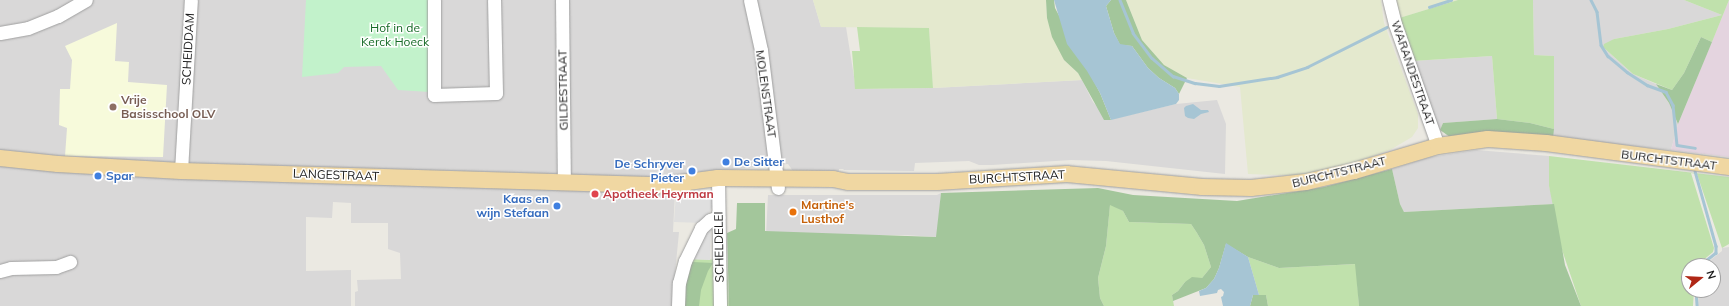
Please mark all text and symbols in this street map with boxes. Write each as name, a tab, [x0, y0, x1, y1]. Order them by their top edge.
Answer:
street label: SCHEIDDAM	[179, 13, 197, 85]
street label: WARANDESTRAAT	[1388, 19, 1438, 127]
park label: Hof in de Kerck Hoeck	[361, 21, 429, 49]
street label: GILDESTRAAT	[555, 49, 571, 131]
street label: MOLENSTRAAT	[753, 49, 779, 139]
place label: Vrije Basisschool OLV	[121, 93, 215, 121]
marker: Vrije Basisschool OLV	[108, 102, 118, 112]
street label: BURCHTSTRAAT	[1620, 147, 1718, 173]
street label: BURCHTSTRAAT	[1291, 153, 1387, 191]
place label: De Sitter	[734, 155, 784, 169]
place label: De Schryver Pieter	[614, 157, 684, 185]
marker: De Sitter	[721, 157, 731, 167]
street label: LANGESTRAAT	[293, 166, 379, 184]
marker: De Schryver Pieter	[687, 166, 697, 176]
street label: BURCHTSTRAAT	[969, 167, 1065, 187]
place label: Spar	[106, 169, 133, 183]
marker: Spar	[93, 171, 103, 181]
place label: Apotheek Heyrman	[603, 187, 714, 201]
marker: Apotheek Heyrman	[590, 189, 600, 199]
place label: Kaas en wijn Stefaan	[476, 192, 549, 220]
place label: Martine's Lusthof	[801, 198, 854, 226]
marker: Kaas en wijn Stefaan	[552, 201, 562, 211]
marker: Martine's Lusthof	[788, 207, 798, 217]
street label: SCHELDELEI	[711, 211, 727, 283]
north arrow	[1681, 258, 1721, 298]
text: N	[1704, 268, 1719, 281]

